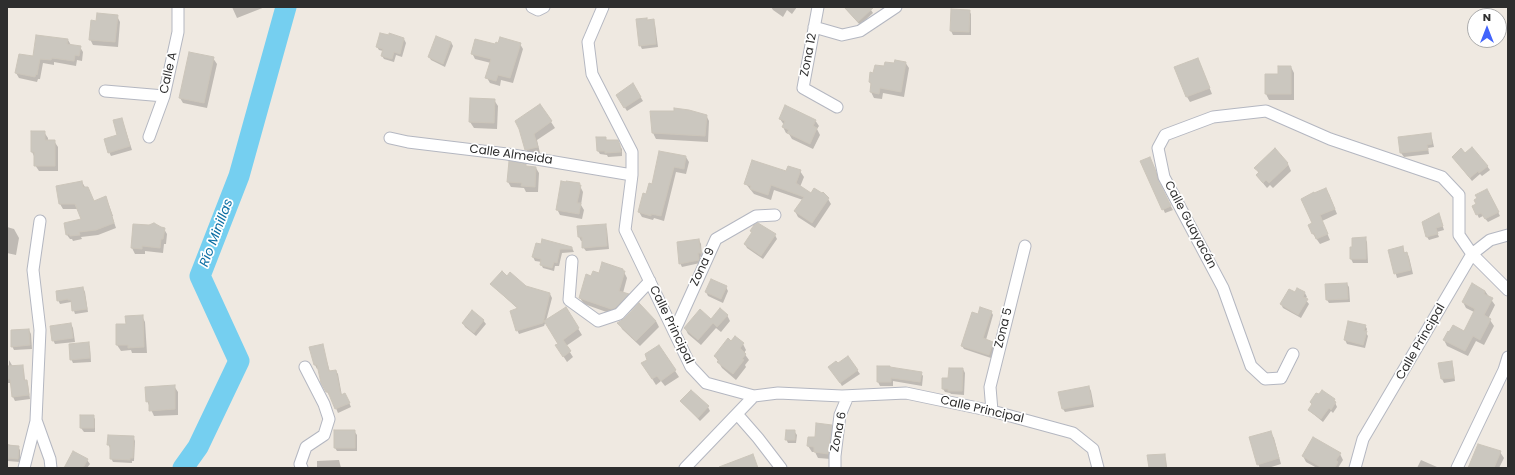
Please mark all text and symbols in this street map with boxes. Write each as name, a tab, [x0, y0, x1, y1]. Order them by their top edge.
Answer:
north arrow	[1467, 8, 1507, 48]
text: N	[1483, 9, 1491, 25]
street label: Zona 12	[798, 32, 820, 78]
street label: Calle A	[157, 51, 181, 95]
street label: Calle Almeida	[468, 142, 554, 168]
street label: Calle Guayacán	[1161, 179, 1219, 271]
water label: Río Minillas	[197, 197, 237, 269]
street label: Zona 9	[688, 246, 718, 288]
street label: Calle Principal	[646, 283, 696, 367]
street label: Calle Principal	[1393, 301, 1449, 383]
street label: Zona 5	[992, 307, 1016, 349]
street label: Calle Principal	[939, 393, 1025, 427]
street label: Zona 6	[828, 411, 850, 453]

